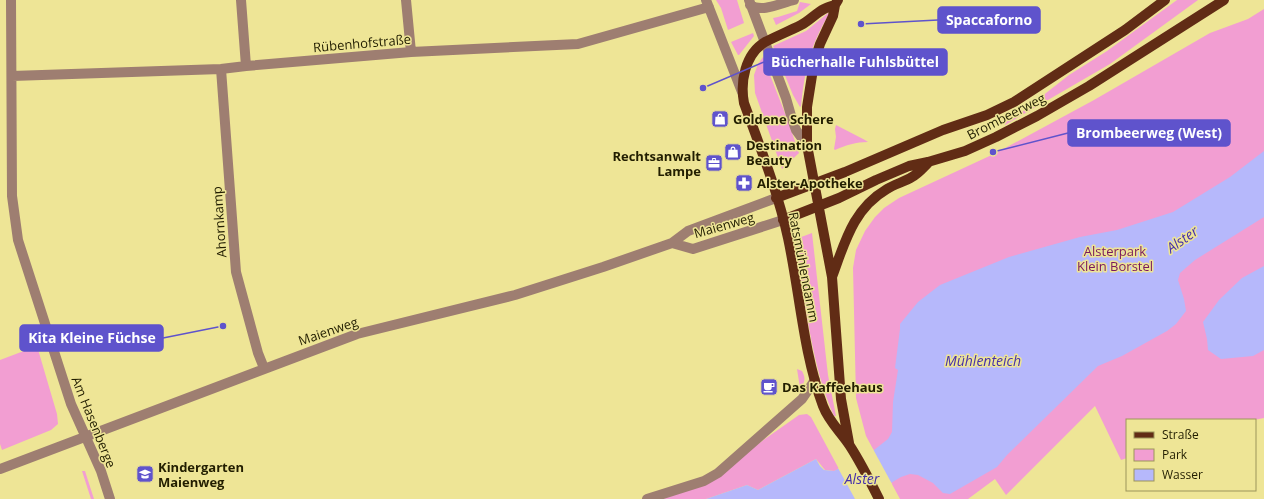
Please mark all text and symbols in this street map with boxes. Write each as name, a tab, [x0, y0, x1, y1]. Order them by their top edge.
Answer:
callout: Spaccaforno	[938, 7, 1040, 33]
text: Spaccaforno	[946, 10, 1032, 29]
street label: Rübenhofstraße	[312, 30, 412, 56]
callout: Bücherhalle Fuhlsbüttel	[764, 49, 947, 75]
text: Bücherhalle Fuhlsbüttel	[771, 52, 939, 71]
street label: Brombeerweg	[964, 88, 1048, 144]
shop icon: Goldene Schere	[710, 109, 730, 129]
place label: Goldene Schere	[733, 110, 834, 128]
callout: Brombeerweg (West)	[1068, 120, 1230, 146]
text: Brombeerweg (West)	[1076, 123, 1222, 142]
place label: Destination Beauty	[746, 136, 822, 169]
shop icon: Destination Beauty	[723, 142, 743, 162]
place label: Rechtsanwalt Lampe	[612, 147, 701, 180]
office icon: Rechtsanwalt Lampe	[704, 153, 724, 173]
pharmacy icon: Alster-Apotheke	[734, 173, 754, 193]
place label: Alster-Apotheke	[757, 174, 863, 192]
street label: Ahornkamp	[208, 186, 230, 258]
street label: Maienweg	[692, 208, 756, 242]
street label: Ratsmühlendamm	[784, 210, 824, 324]
water label: Alster	[1162, 221, 1202, 257]
park label: Alsterpark Klein Borstel	[1077, 242, 1153, 275]
street label: Maienweg	[296, 312, 360, 350]
callout: Kita Kleine Füchse	[20, 325, 163, 351]
text: Kita Kleine Füchse	[28, 328, 156, 347]
water label: Mühlenteich	[945, 351, 1021, 370]
street label: Am Hasenberge	[68, 374, 120, 470]
cafe icon: Das Kaffeehaus	[759, 377, 779, 397]
place label: Das Kaffeehaus	[782, 378, 883, 396]
legend	[1126, 419, 1256, 491]
text: Straße	[1162, 426, 1199, 443]
text: Park	[1162, 446, 1188, 463]
place label: Kindergarten Maienweg	[158, 458, 244, 491]
school or university icon: Kindergarten Maienweg	[135, 464, 155, 484]
text: Wasser	[1162, 466, 1203, 483]
water label: Alster	[844, 469, 880, 488]

